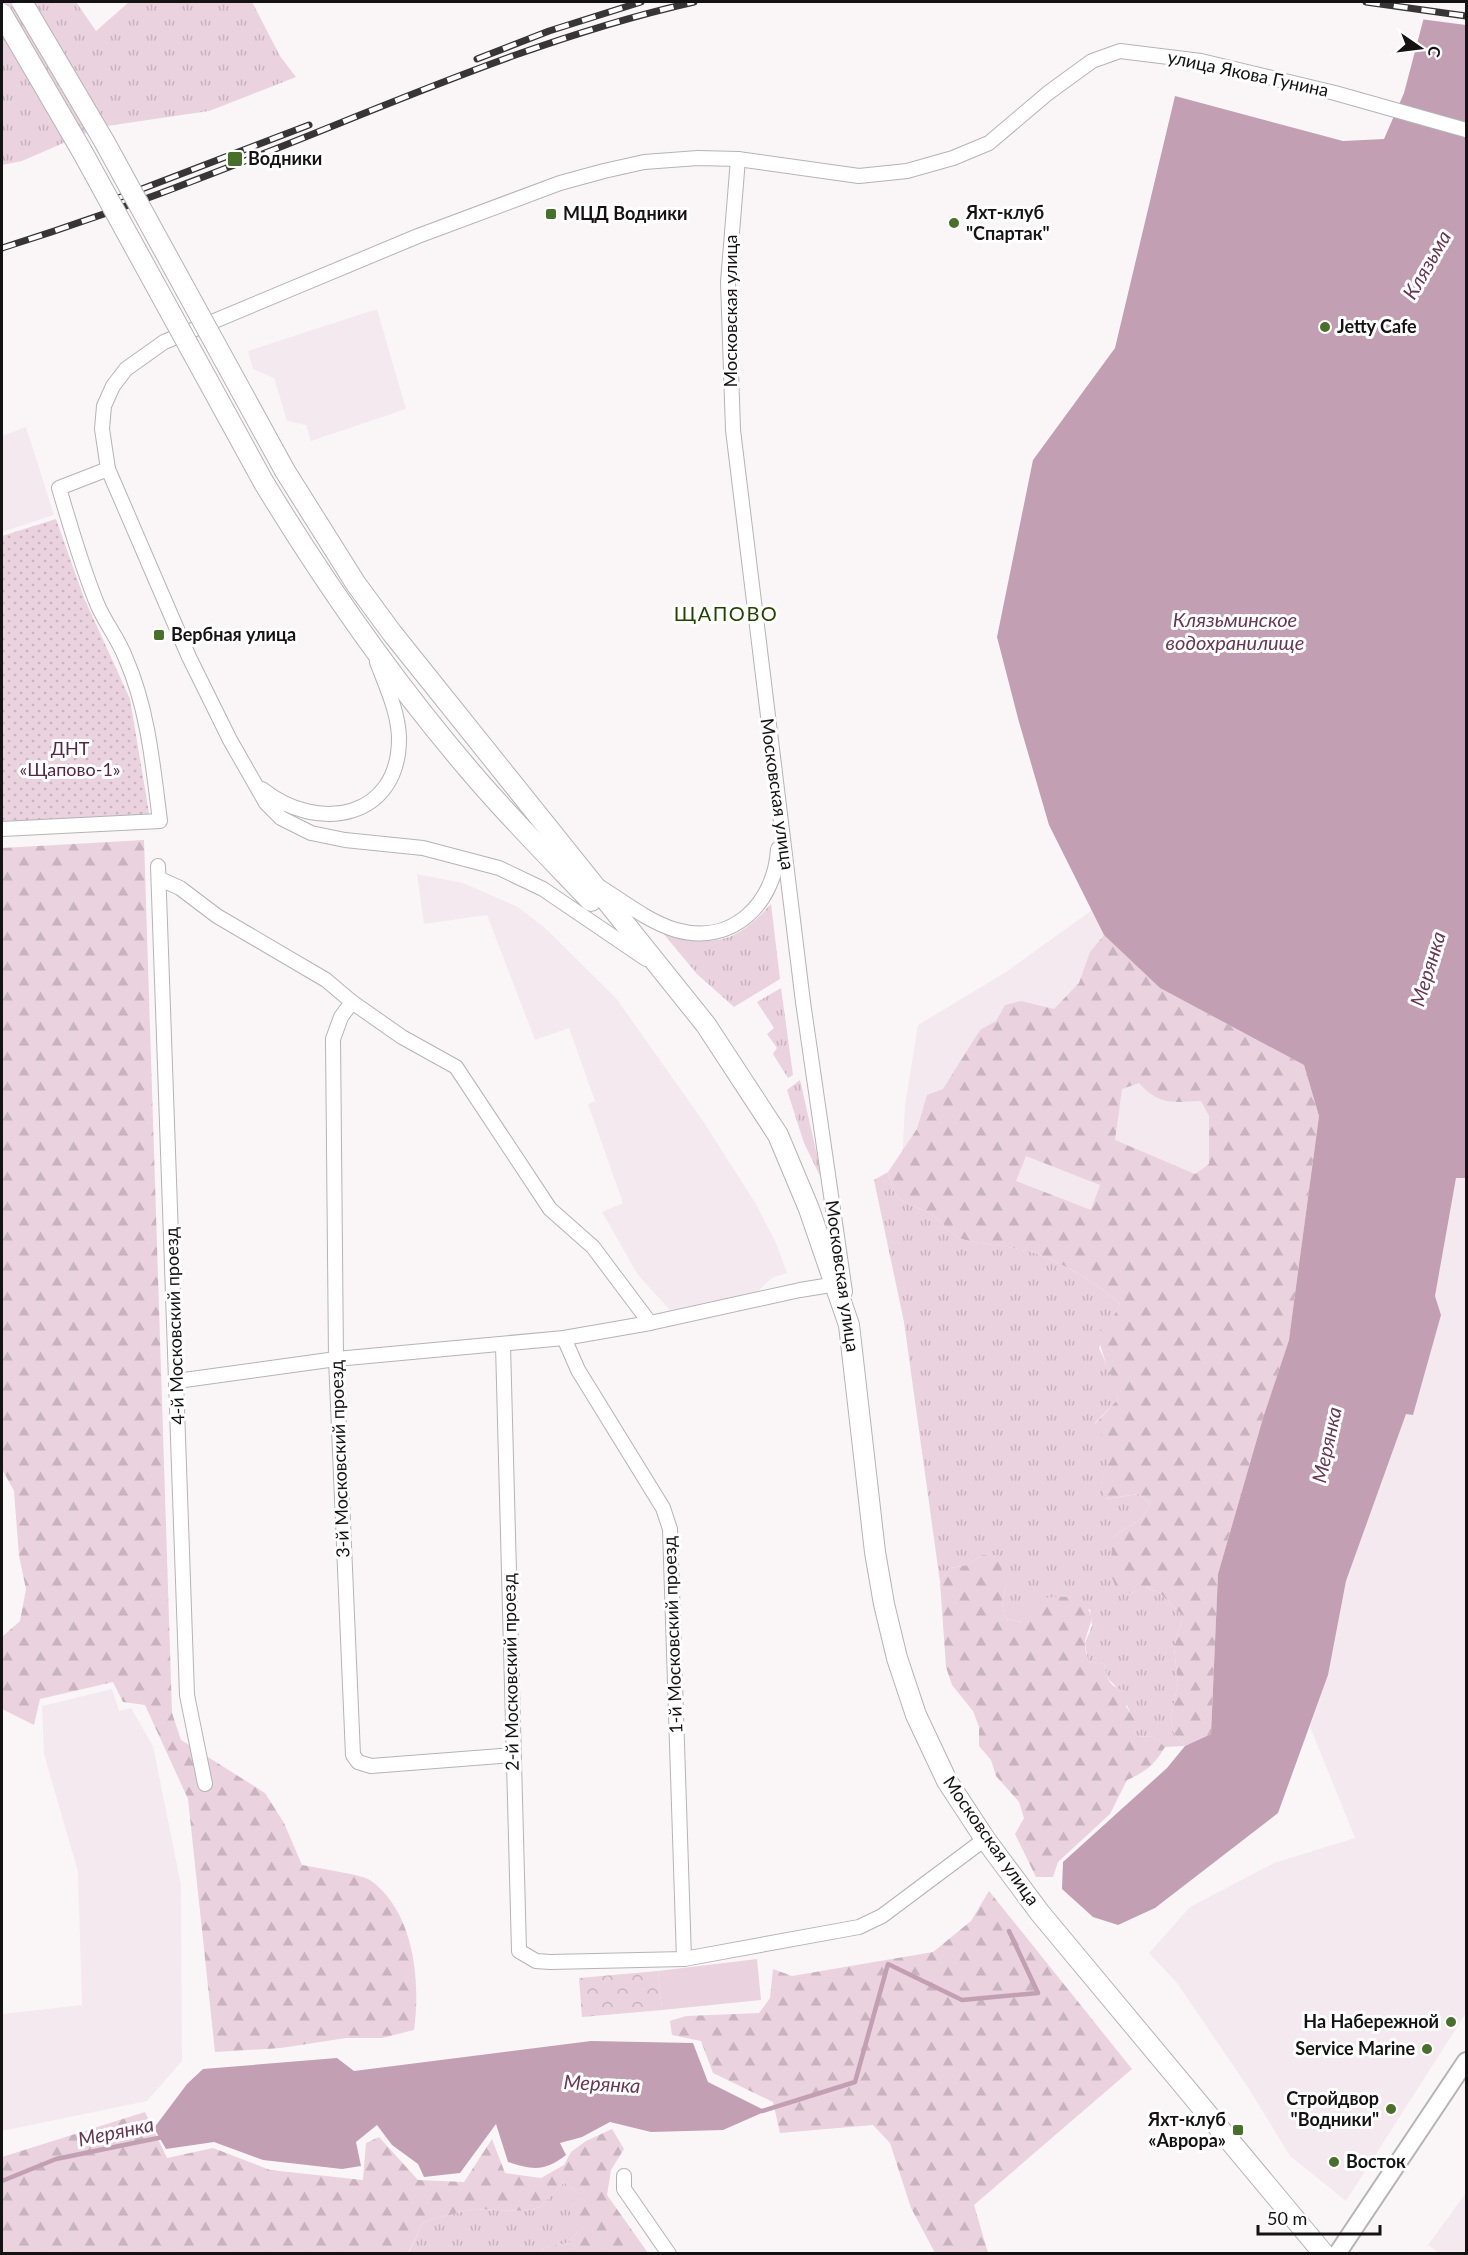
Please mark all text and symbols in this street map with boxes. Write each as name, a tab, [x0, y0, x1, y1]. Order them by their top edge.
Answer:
north arrow	[1390, 18, 1450, 78]
text: С	[1424, 44, 1446, 60]
street label: улица Якова Гунина	[1166, 45, 1331, 101]
place label: Водники	[248, 147, 322, 169]
marker: Водники	[226, 150, 244, 168]
place label: Яхт-клуб "Спартак"	[965, 201, 1050, 244]
place label: МЦД Водники	[563, 202, 687, 224]
marker: МЦД Водники	[544, 207, 558, 221]
marker: Яхт-клуб "Спартак"	[947, 216, 961, 230]
water label: Клязьма	[1397, 226, 1455, 303]
street label: Московская улица	[719, 235, 741, 387]
place label: Jetty Cafe	[1337, 315, 1417, 337]
marker: Jetty Cafe	[1318, 320, 1332, 334]
district label: ЩАПОВО	[674, 601, 778, 625]
water label: Клязьминское водохранилище	[1166, 607, 1304, 654]
place label: Вербная улица	[171, 623, 296, 645]
marker: Вербная улица	[152, 628, 166, 642]
street label: Московская улица	[756, 717, 800, 871]
park label: ДНТ «Щапово-1»	[19, 737, 121, 780]
water label: Мерянка	[1404, 928, 1450, 1009]
street label: Московская улица	[821, 1199, 865, 1353]
street label: 4-й Московский проезд	[160, 1227, 188, 1425]
street label: 3-й Московский проезд	[325, 1360, 353, 1558]
water label: Мерянка	[1306, 1405, 1346, 1485]
street label: 1-й Московский проезд	[658, 1536, 686, 1734]
street label: 2-й Московский проезд	[497, 1573, 523, 1771]
street label: Московская улица	[939, 1772, 1045, 1909]
place label: На Набережной	[1303, 2010, 1439, 2032]
marker: На Набережной	[1444, 2015, 1458, 2029]
place label: Service Marine	[1295, 2037, 1415, 2059]
marker: Service Marine	[1420, 2042, 1434, 2056]
water label: Мерянка	[563, 2069, 641, 2097]
place label: Стройдвор "Водники"	[1286, 2087, 1379, 2130]
marker: Стройдвор "Водники"	[1384, 2102, 1398, 2116]
place label: Яхт-клуб «Аврора»	[1147, 2108, 1226, 2151]
water label: Мерянка	[76, 2111, 156, 2151]
marker: Яхт-клуб «Аврора»	[1231, 2123, 1245, 2137]
place label: Восток	[1346, 2150, 1406, 2172]
marker: Восток	[1327, 2155, 1341, 2169]
scale bar	[1258, 2198, 1380, 2236]
text: 50 m	[1267, 2207, 1307, 2229]

